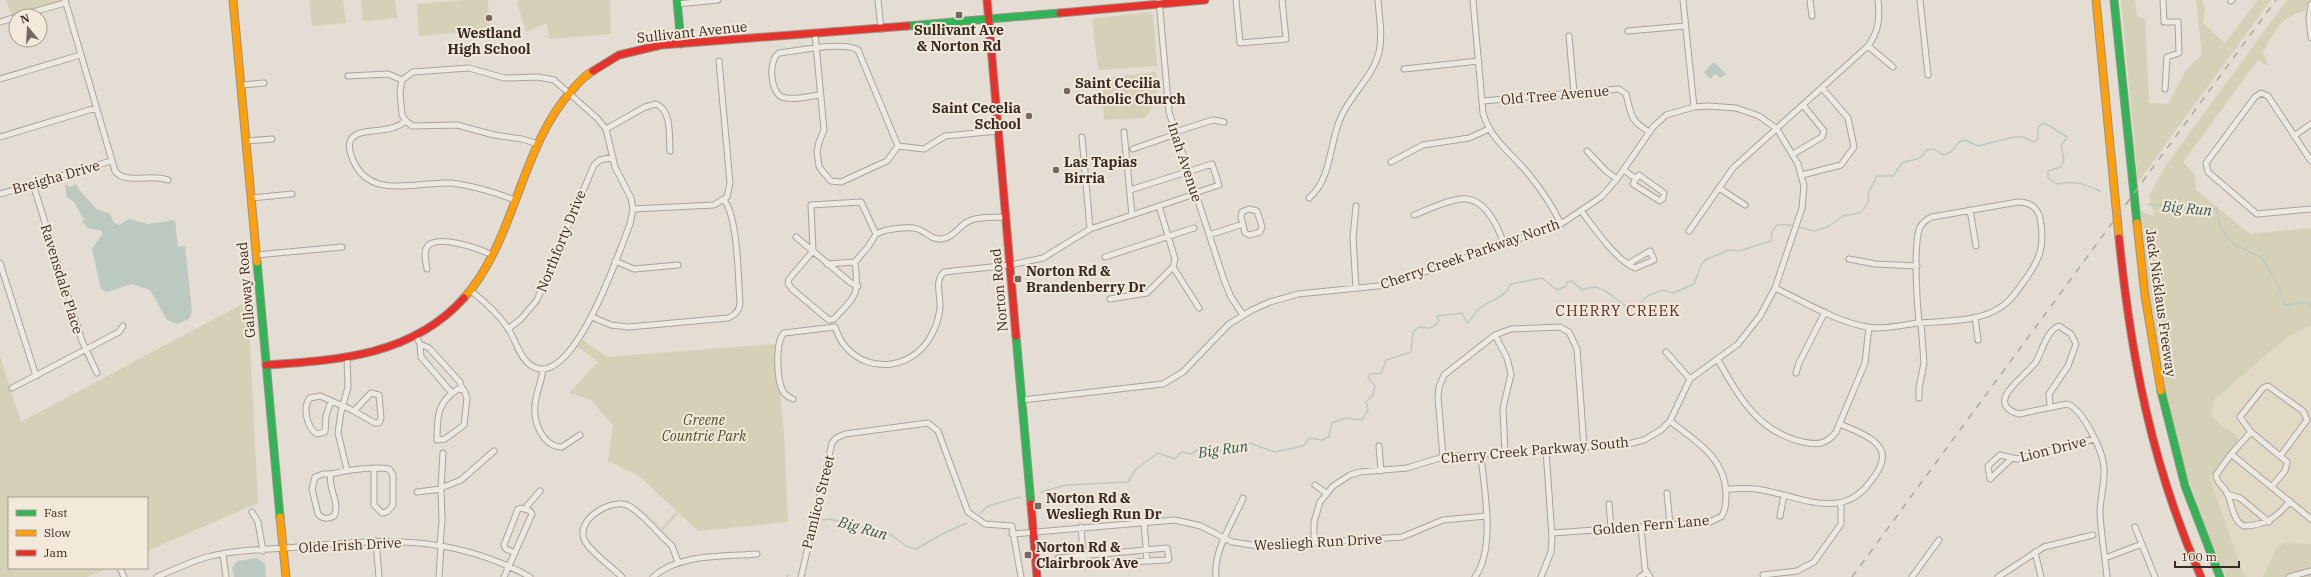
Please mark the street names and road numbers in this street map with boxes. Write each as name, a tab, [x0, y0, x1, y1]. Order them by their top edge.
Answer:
street label: Sullivant Avenue	[636, 17, 748, 47]
street label: Old Tree Avenue	[1500, 81, 1610, 109]
street label: Inah Avenue	[1164, 120, 1206, 204]
street label: Breigha Drive	[10, 156, 102, 198]
street label: Northforty Drive	[532, 187, 590, 295]
street label: Cherry Creek Parkway North	[1378, 215, 1562, 293]
street label: Ravensdale Place	[37, 222, 87, 336]
street label: Jack Nicklaus Freeway	[2142, 228, 2180, 379]
street label: Galloway Road	[233, 241, 259, 339]
street label: Norton Road	[986, 247, 1012, 332]
street label: Lion Drive	[2018, 432, 2088, 466]
street label: Cherry Creek Parkway South	[1440, 433, 1630, 467]
street label: Pamlico Street	[798, 453, 838, 551]
street label: Golden Fern Lane	[1592, 511, 1710, 539]
street label: Wesliegh Run Drive	[1253, 530, 1383, 554]
street label: Olde Irish Drive	[298, 533, 402, 557]

